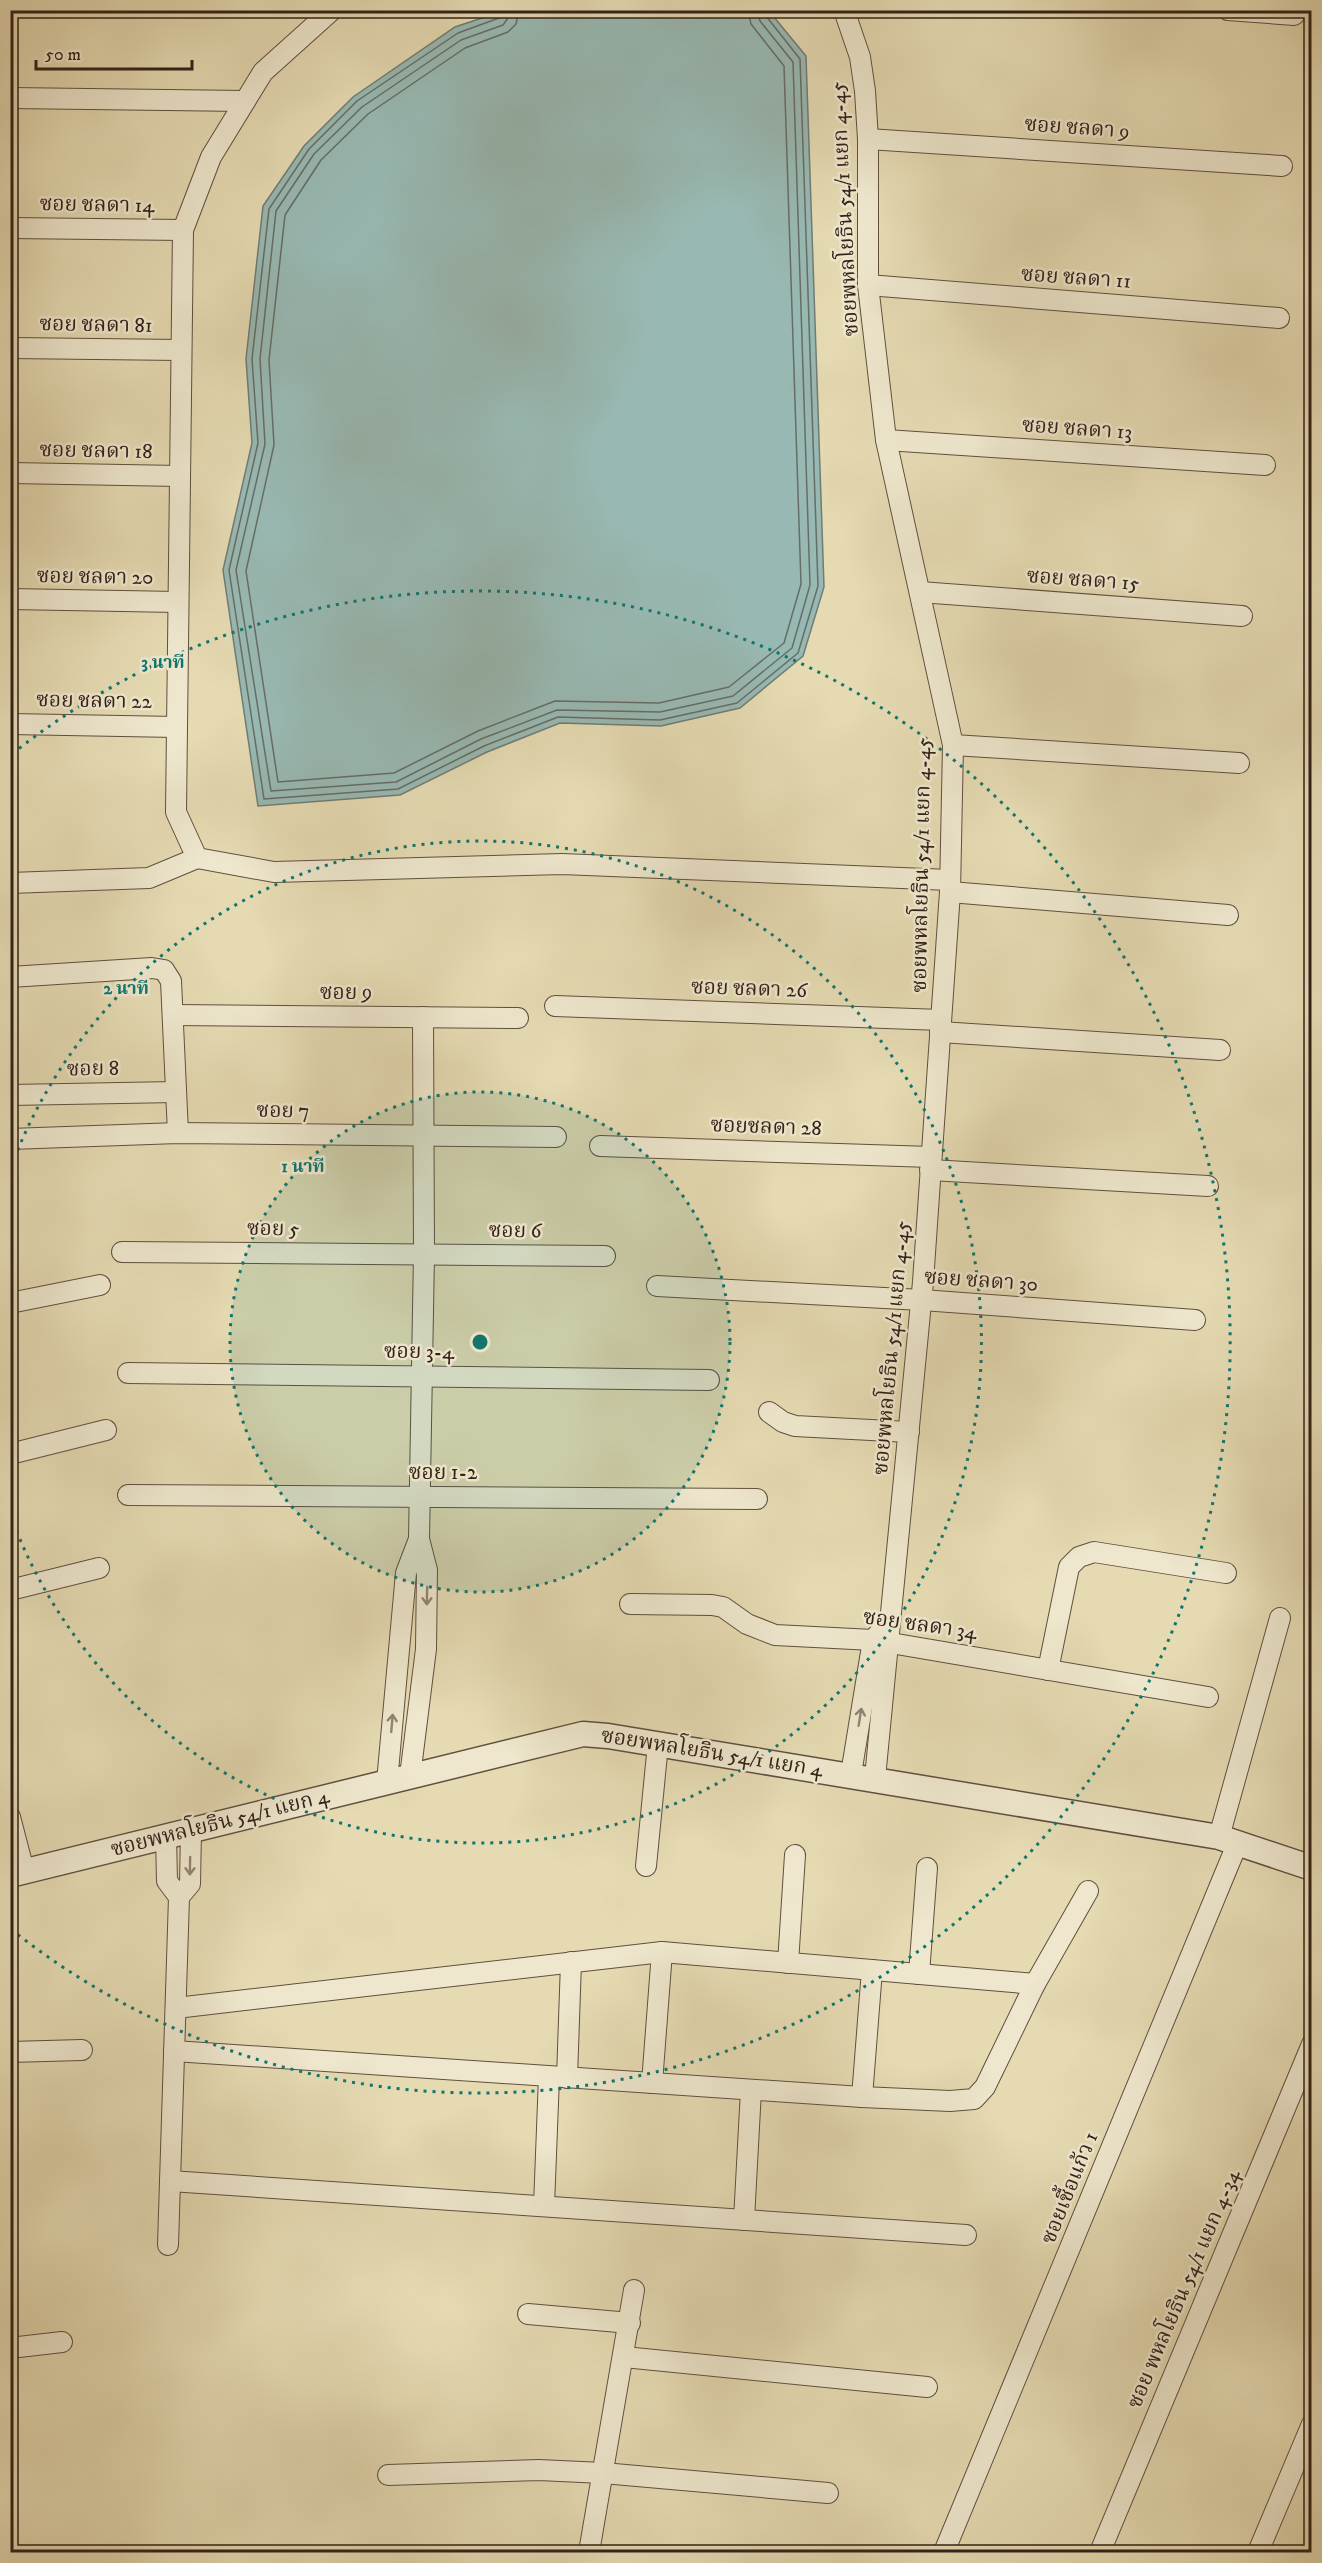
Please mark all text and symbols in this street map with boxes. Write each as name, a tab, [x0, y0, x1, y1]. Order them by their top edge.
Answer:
scale bar	[36, 33, 192, 71]
text: 50 m	[45, 44, 81, 66]
street label: ซอยพหลโยธิน 54/1 แยก 4-45	[822, 81, 865, 337]
street label: ซอย ชลดา 9	[1023, 111, 1131, 145]
street label: ซอย ชลดา 14	[39, 191, 156, 219]
street label: ซอย ชลดา 11	[1020, 261, 1132, 295]
street label: ซอย ชลดา 81	[39, 311, 153, 339]
street label: ซอย ชลดา 13	[1021, 412, 1133, 446]
street label: ซอย ชลดา 18	[39, 437, 153, 465]
street label: ซอย ชลดา 20	[36, 563, 154, 591]
street label: ซอย ชลดา 15	[1026, 563, 1140, 597]
text: 3 นาที	[141, 652, 185, 674]
street label: ซอย ชลดา 22	[36, 687, 153, 715]
street label: ซอยพหลโยธิน 54/1 แยก 4-45	[904, 737, 937, 993]
street label: ซอย ชลดา 26	[690, 974, 809, 1004]
text: 2 นาที	[103, 978, 149, 1000]
street label: ซอย 9	[320, 980, 372, 1006]
street label: ซอย 8	[67, 1056, 119, 1082]
street label: ซอย 7	[256, 1098, 310, 1124]
street label: ซอยชลดา 28	[710, 1112, 822, 1142]
text: 1 นาที	[281, 1156, 325, 1178]
street label: ซอย 5	[247, 1216, 299, 1242]
street label: ซอย 6	[488, 1218, 543, 1244]
street label: ซอยพหลโยธิน 54/1 แยก 4-45	[865, 1220, 916, 1476]
street label: ซอย ชลดา 30	[923, 1264, 1039, 1298]
centre of rings	[470, 1332, 490, 1352]
street label: ซอย 3-4	[384, 1338, 455, 1366]
street label: ซอย 1-2	[409, 1460, 478, 1486]
one-way arrow	[421, 1586, 433, 1606]
street label: ซอย ชลดา 34	[861, 1604, 980, 1646]
one-way arrow	[855, 1707, 866, 1727]
one-way arrow	[387, 1714, 398, 1734]
street label: ซอยพหลโยธิน 54/1 แยก 4	[599, 1720, 826, 1784]
street label: ซอยพหลโยธิน 54/1 แยก 4	[107, 1780, 333, 1863]
one-way arrow	[184, 1855, 196, 1875]
street label: ซอยเชื้อแก้ว 1	[1032, 2127, 1104, 2248]
street label: ซอย พหลโยธิน 54/1 แยก 4-34	[1119, 2164, 1247, 2412]

